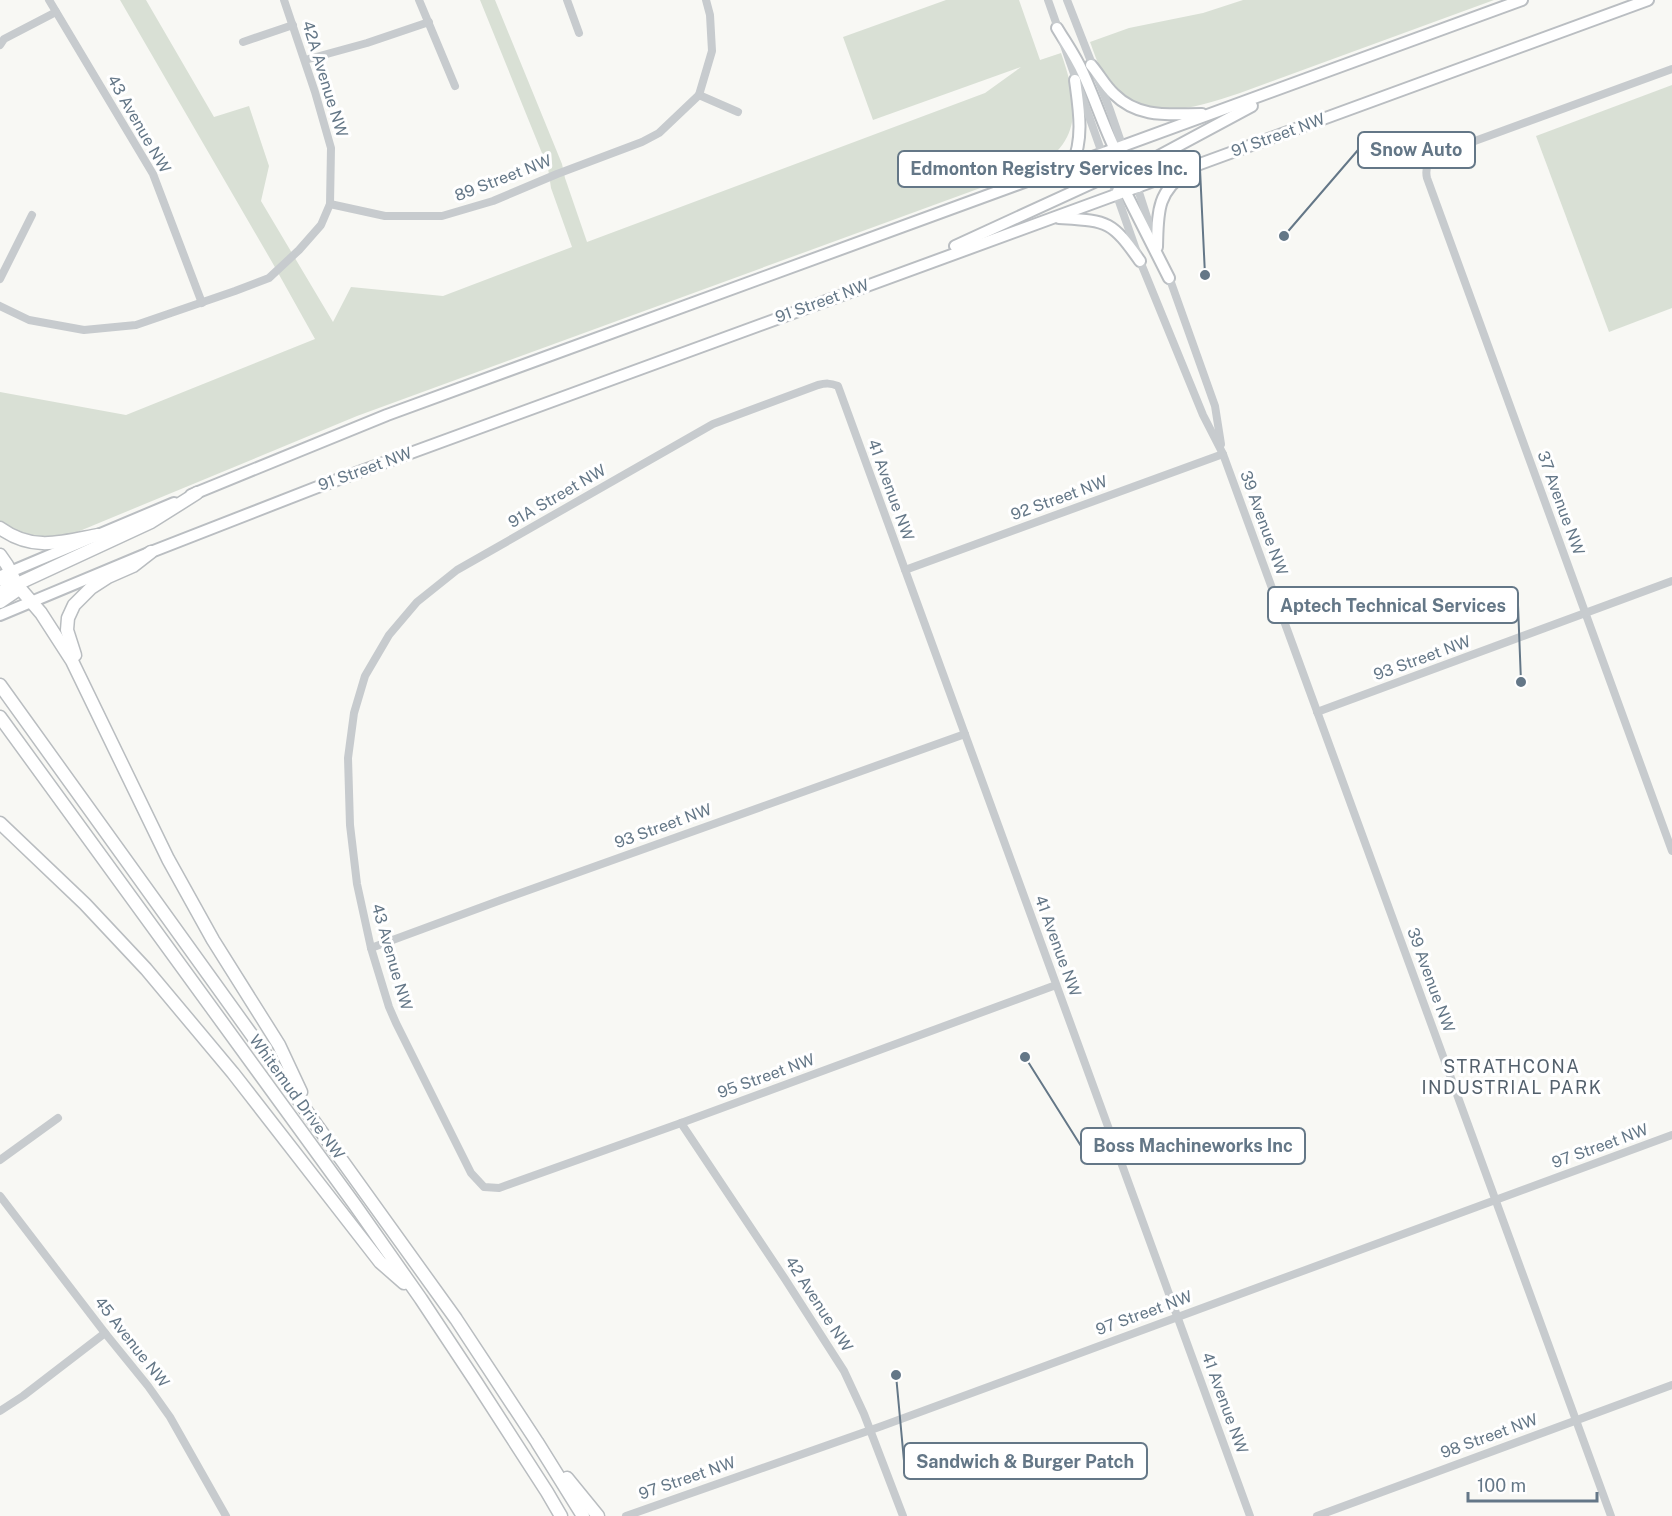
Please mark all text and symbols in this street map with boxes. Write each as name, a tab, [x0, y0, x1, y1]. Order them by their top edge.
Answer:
street label: 42A Avenue NW	[298, 18, 352, 140]
street label: 43 Avenue NW	[103, 72, 175, 176]
street label: 91 Street NW	[1229, 109, 1327, 161]
callout: Snow Auto	[1358, 132, 1475, 168]
text: Snow Auto	[1370, 139, 1462, 160]
street label: 89 Street NW	[452, 151, 554, 205]
callout: Edmonton Registry Services Inc.	[898, 151, 1200, 187]
text: Edmonton Registry Services Inc.	[910, 158, 1188, 179]
street label: 91 Street NW	[773, 275, 871, 327]
street label: 41 Avenue NW	[864, 437, 918, 543]
street label: 91 Street NW	[316, 443, 414, 495]
street label: 37 Avenue NW	[1533, 448, 1589, 558]
street label: 91A Street NW	[505, 460, 609, 532]
street label: 39 Avenue NW	[1236, 468, 1292, 578]
street label: 92 Street NW	[1008, 472, 1110, 524]
callout: Aptech Technical Services	[1268, 587, 1518, 623]
text: Aptech Technical Services	[1280, 595, 1506, 616]
street label: 93 Street NW	[1371, 632, 1473, 684]
street label: 93 Street NW	[612, 800, 714, 852]
street label: 41 Avenue NW	[1031, 893, 1085, 999]
street label: 43 Avenue NW	[368, 901, 416, 1013]
street label: 39 Avenue NW	[1403, 925, 1459, 1035]
street label: Whitemud Drive NW	[245, 1031, 349, 1163]
street label: 95 Street NW	[715, 1050, 817, 1102]
district label: STRATHCONA INDUSTRIAL PARK	[1421, 1056, 1603, 1098]
street label: 97 Street NW	[1549, 1120, 1651, 1172]
callout: Boss Machineworks Inc	[1081, 1128, 1305, 1164]
text: Boss Machineworks Inc	[1093, 1135, 1293, 1156]
street label: 42 Avenue NW	[781, 1253, 857, 1355]
street label: 97 Street NW	[1093, 1287, 1195, 1339]
street label: 45 Avenue NW	[91, 1293, 173, 1391]
street label: 41 Avenue NW	[1198, 1350, 1252, 1456]
street label: 98 Street NW	[1438, 1410, 1540, 1462]
callout: Sandwich & Burger Patch	[904, 1443, 1147, 1479]
text: Sandwich & Burger Patch	[916, 1451, 1134, 1472]
street label: 97 Street NW	[636, 1453, 738, 1503]
scale bar	[1468, 1465, 1597, 1503]
text: 100 m	[1477, 1475, 1526, 1496]

